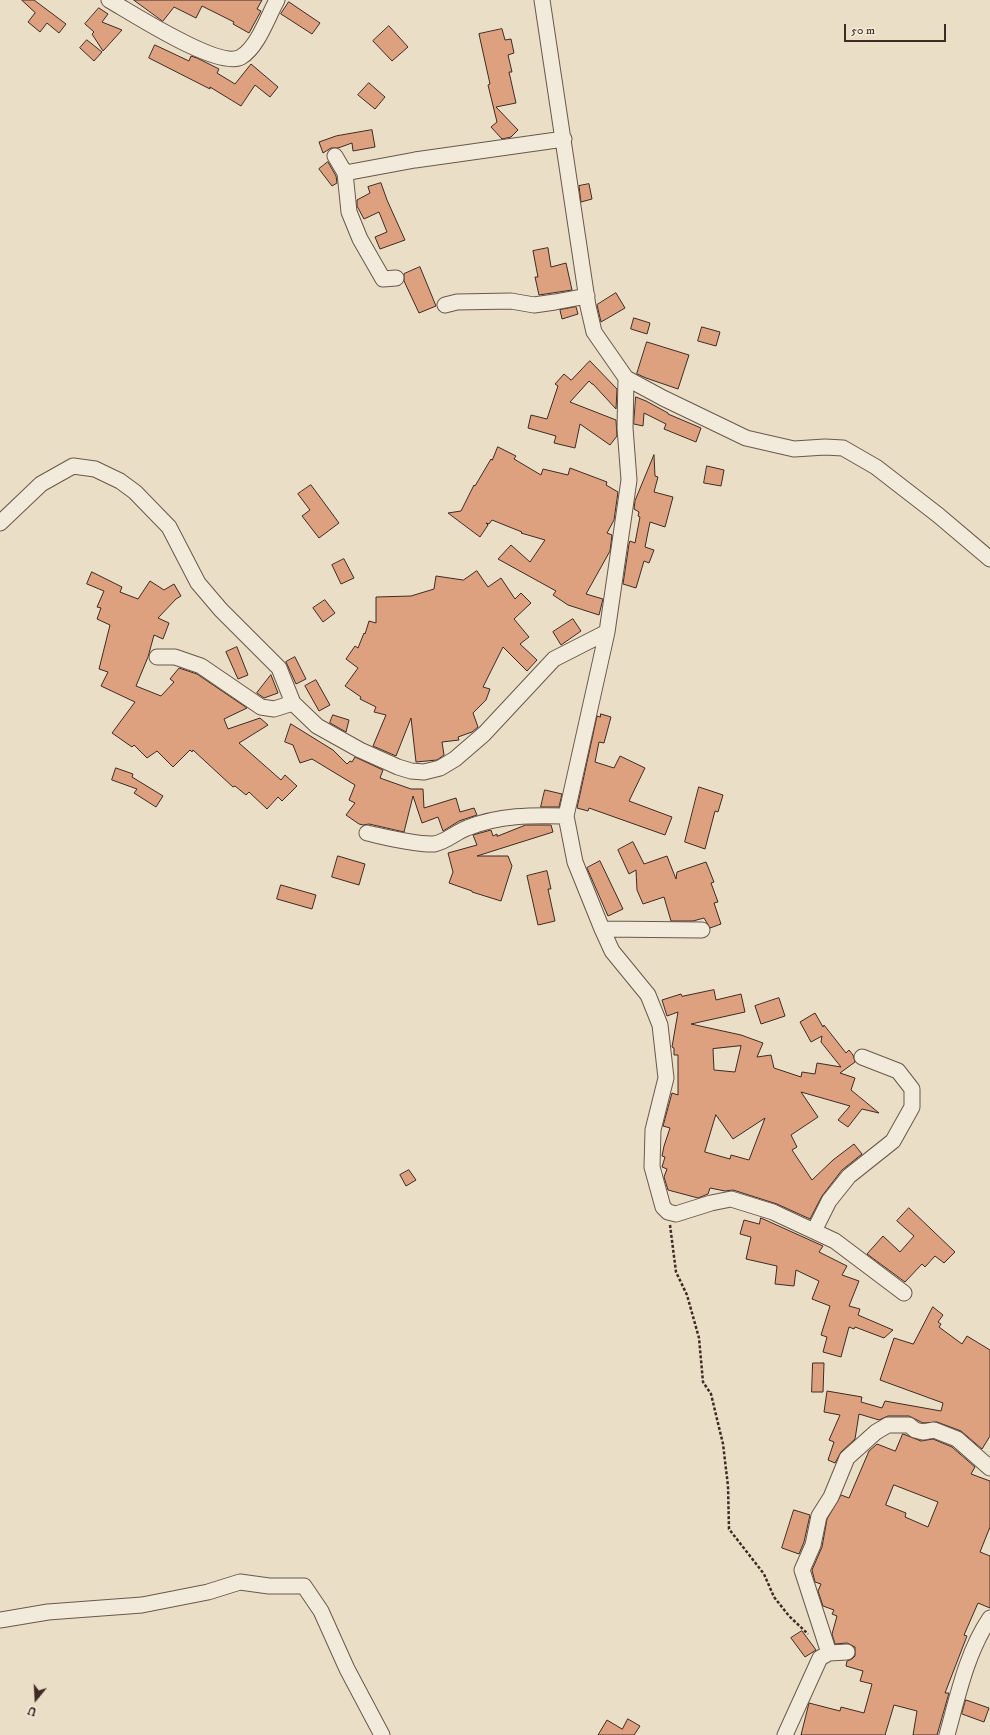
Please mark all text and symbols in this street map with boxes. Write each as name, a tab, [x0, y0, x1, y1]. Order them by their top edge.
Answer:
scale bar	[846, 16, 948, 42]
text: 50 m	[851, 23, 875, 38]
north arrow	[16, 1679, 56, 1719]
text: U	[26, 1702, 39, 1718]

